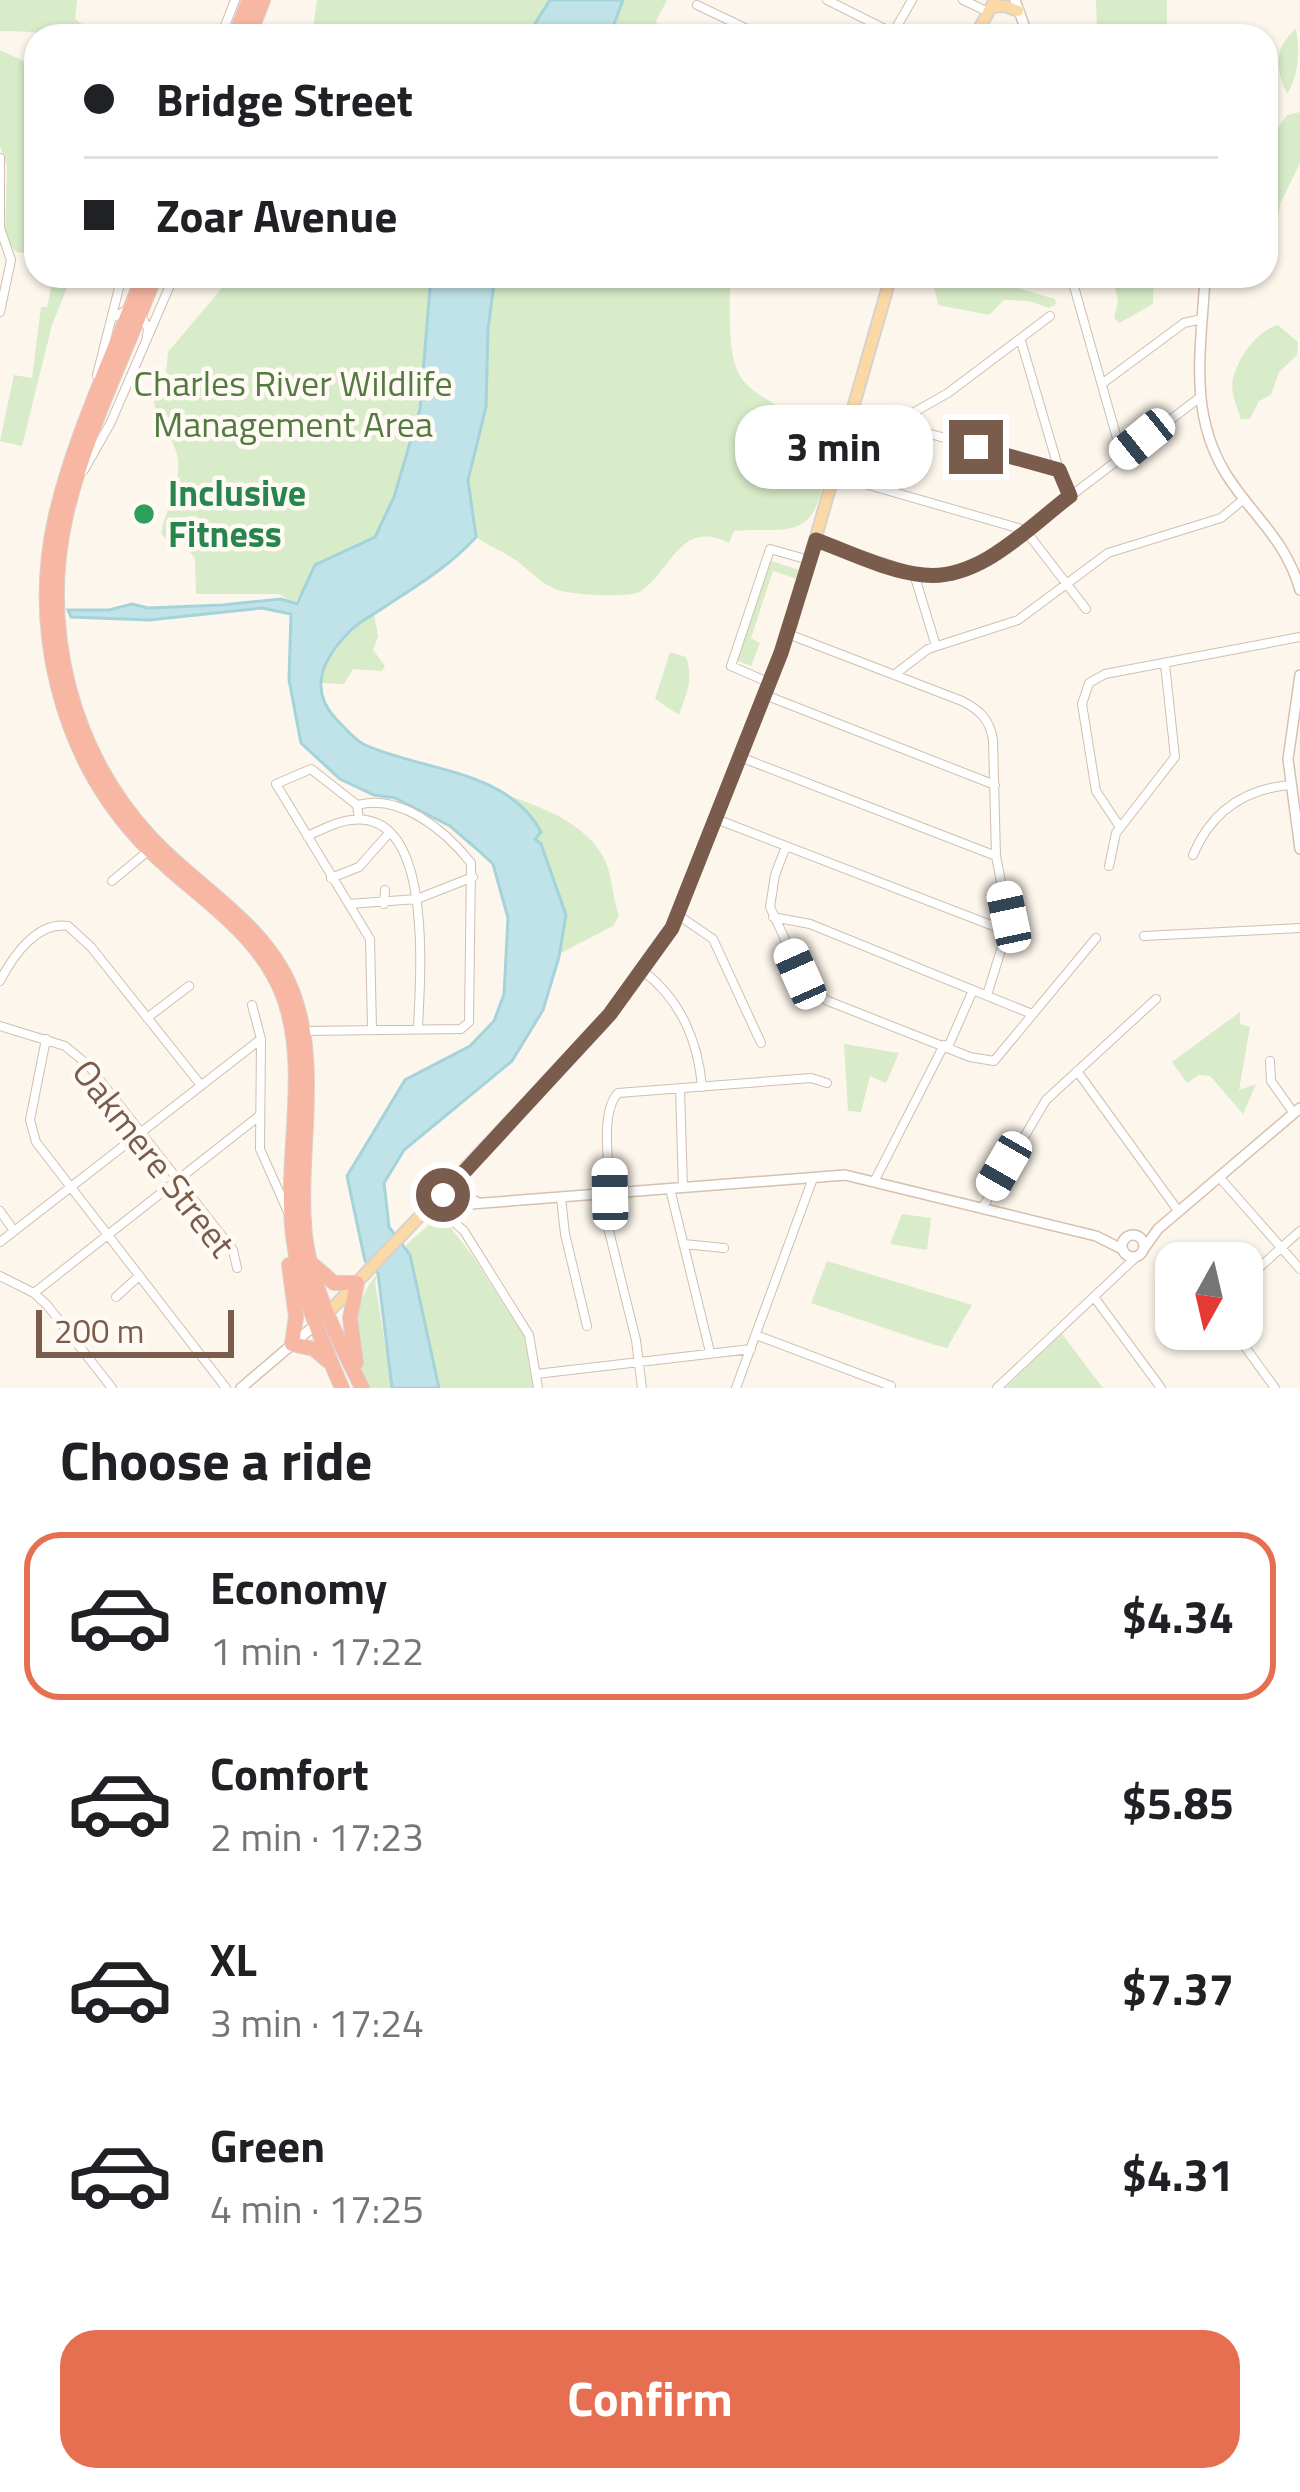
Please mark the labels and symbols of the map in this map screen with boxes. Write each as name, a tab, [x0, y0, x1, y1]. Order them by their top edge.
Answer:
park label: Charles River Wildlife Management Area	[133, 355, 453, 451]
car	[1103, 402, 1181, 476]
callout: 3 min	[736, 405, 934, 489]
route end	[949, 420, 1003, 474]
place label: Inclusive Fitness	[168, 465, 306, 561]
marker: Inclusive Fitness	[131, 501, 157, 527]
car	[984, 878, 1034, 956]
car	[769, 934, 831, 1014]
street label: Oakmere Street	[59, 1047, 250, 1269]
car	[970, 1126, 1038, 1206]
car	[591, 1158, 629, 1230]
route start	[416, 1168, 470, 1222]
north arrow	[1155, 1242, 1263, 1350]
scale bar	[36, 1304, 234, 1357]

